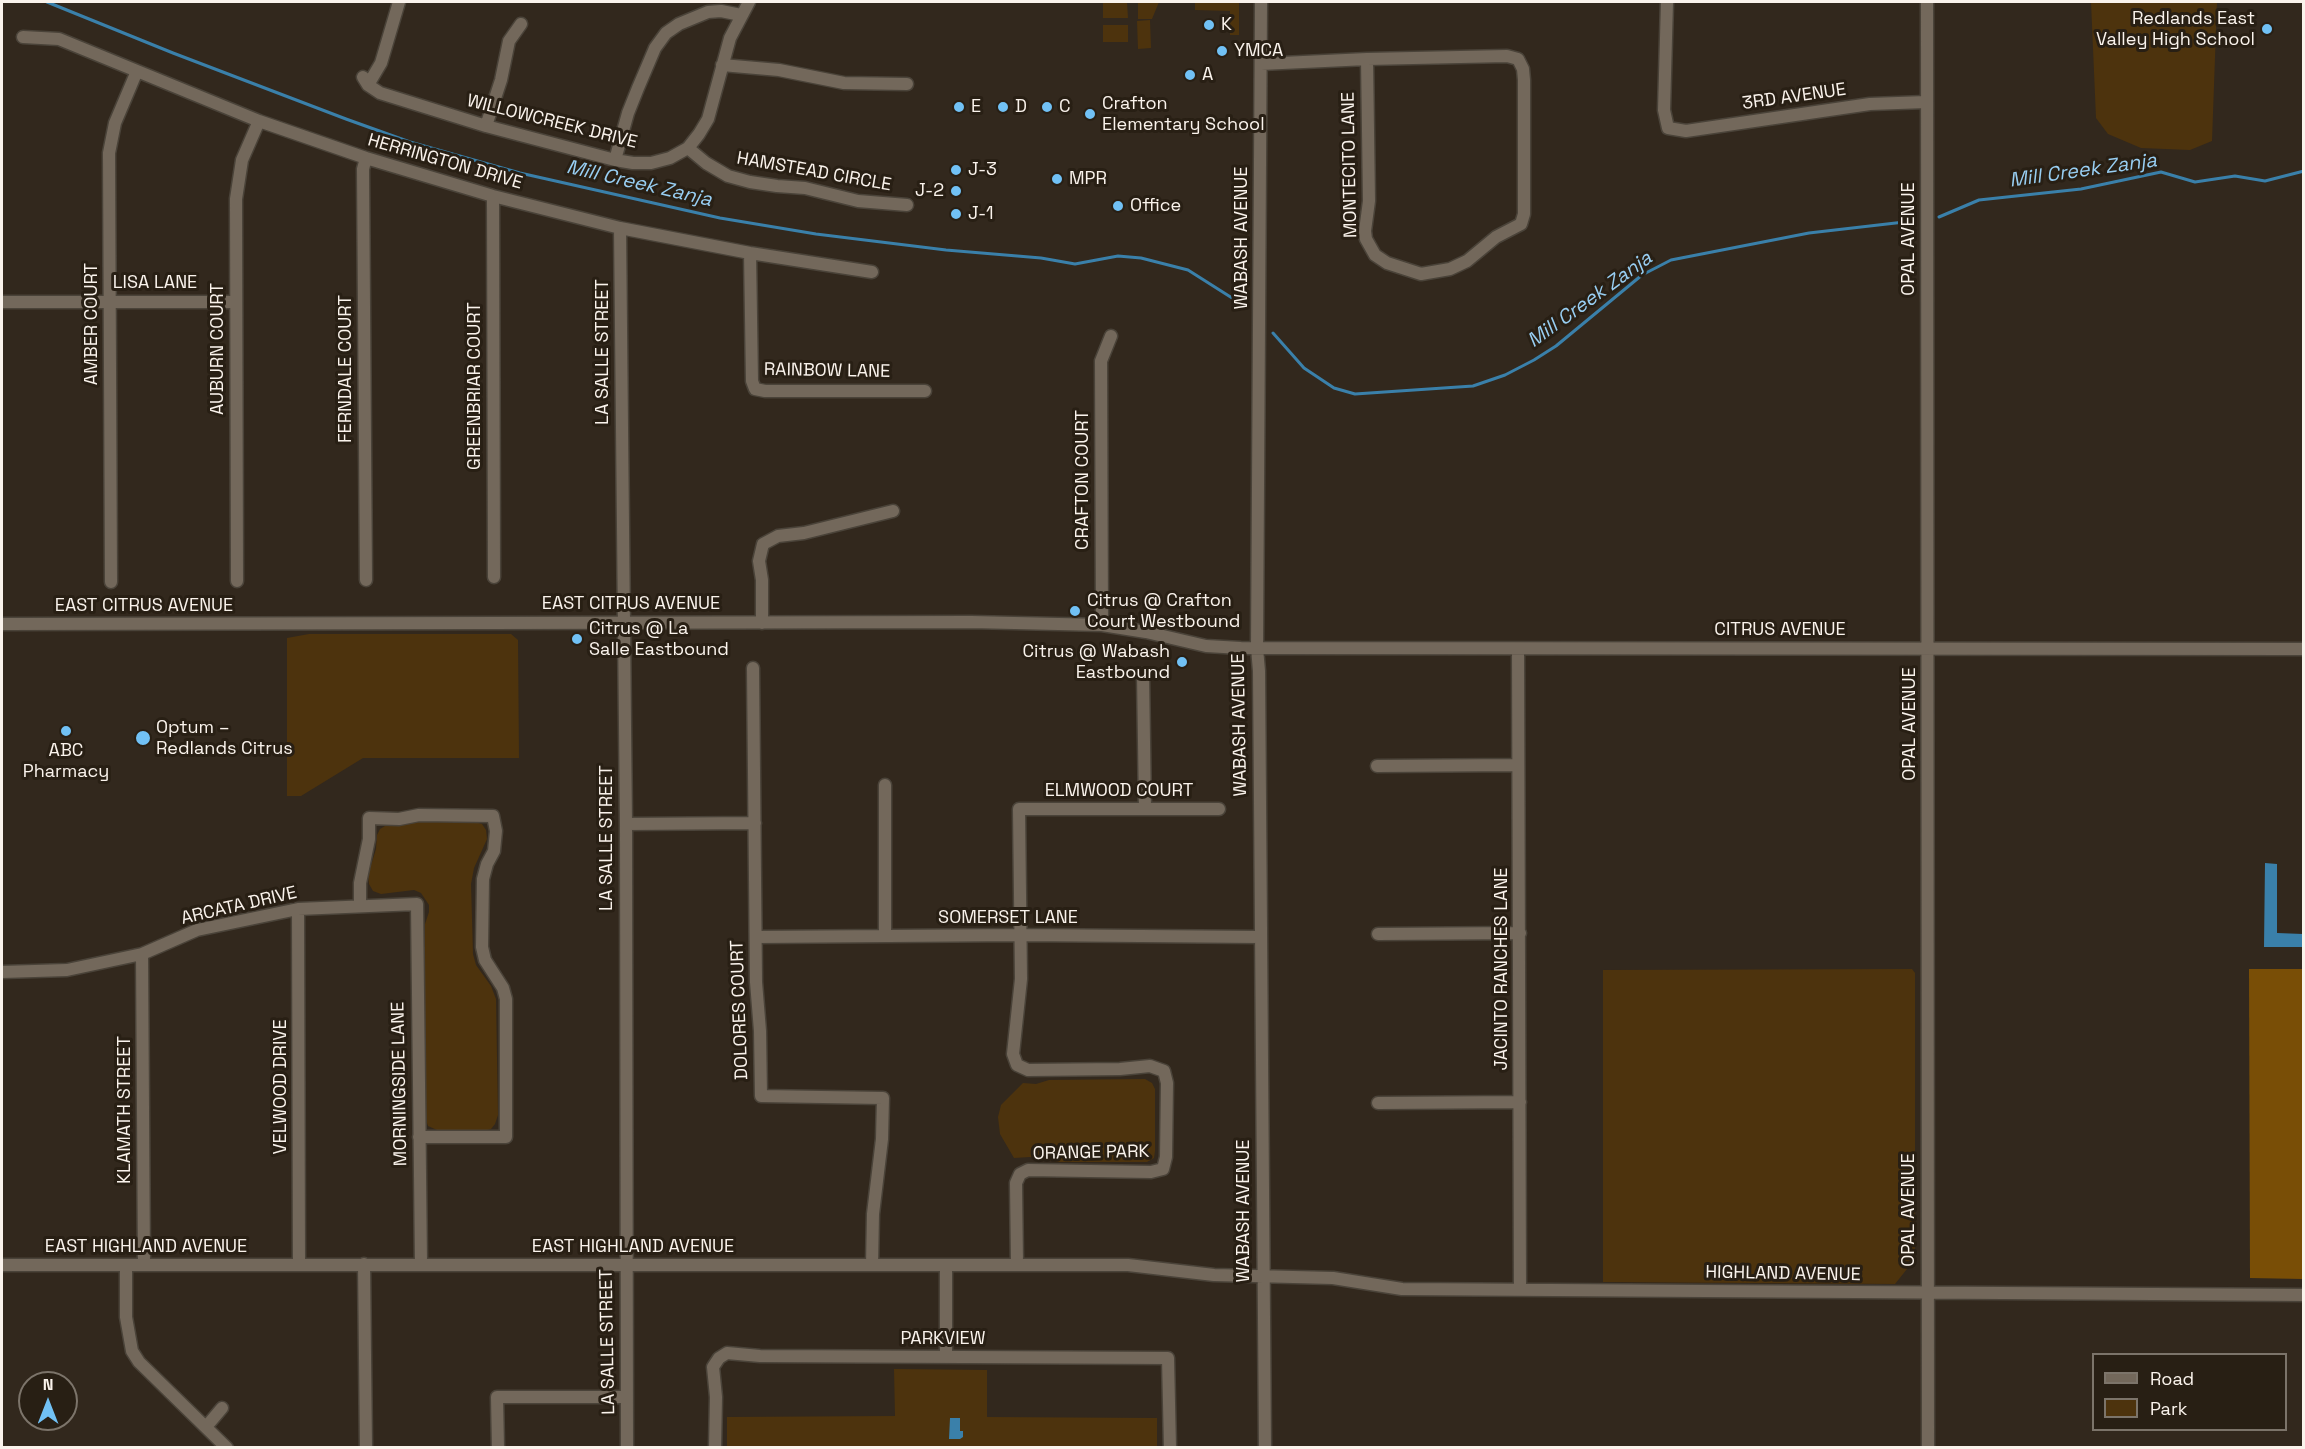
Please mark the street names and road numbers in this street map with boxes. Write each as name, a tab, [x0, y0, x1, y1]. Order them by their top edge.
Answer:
street label: 3RD AVENUE	[1741, 79, 1847, 115]
street label: WILLOWCREEK DRIVE	[465, 90, 639, 154]
street label: MONTECITO LANE	[1338, 92, 1362, 238]
street label: HERRINGTON DRIVE	[365, 130, 525, 194]
street label: HAMSTEAD CIRCLE	[735, 148, 893, 196]
street label: WABASH AVENUE	[1231, 167, 1253, 309]
street label: OPAL AVENUE	[1898, 182, 1920, 296]
street label: AMBER COURT	[81, 263, 103, 385]
street label: LISA LANE	[113, 272, 197, 294]
street label: LA SALLE STREET	[592, 279, 614, 425]
street label: AUBURN COURT	[207, 283, 229, 415]
street label: FERNDALE COURT	[335, 295, 357, 443]
street label: GREENBRIAR COURT	[464, 302, 486, 470]
street label: RAINBOW LANE	[764, 359, 890, 383]
street label: CRAFTON COURT	[1072, 410, 1094, 550]
street label: EAST CITRUS AVENUE	[542, 593, 720, 615]
street label: EAST CITRUS AVENUE	[55, 595, 233, 617]
street label: CITRUS AVENUE	[1714, 619, 1846, 641]
street label: WABASH AVENUE	[1228, 653, 1252, 797]
street label: OPAL AVENUE	[1899, 667, 1921, 781]
street label: LA SALLE STREET	[596, 765, 618, 911]
street label: ELMWOOD COURT	[1045, 780, 1193, 802]
street label: JACINTO RANCHES LANE	[1491, 868, 1513, 1070]
street label: ARCATA DRIVE	[179, 882, 299, 930]
street label: SOMERSET LANE	[938, 907, 1078, 929]
street label: DOLORES COURT	[727, 940, 753, 1080]
street label: MORNINGSIDE LANE	[388, 1002, 412, 1166]
street label: VELWOOD DRIVE	[270, 1019, 292, 1155]
street label: KLAMATH STREET	[114, 1036, 136, 1184]
street label: WABASH AVENUE	[1233, 1140, 1255, 1282]
street label: ORANGE PARK	[1032, 1141, 1150, 1165]
street label: OPAL AVENUE	[1898, 1153, 1920, 1267]
street label: EAST HIGHLAND AVENUE	[45, 1236, 247, 1258]
street label: EAST HIGHLAND AVENUE	[532, 1236, 734, 1258]
street label: HIGHLAND AVENUE	[1705, 1262, 1861, 1286]
street label: LA SALLE STREET	[596, 1269, 620, 1415]
street label: PARKVIEW	[901, 1328, 985, 1350]

